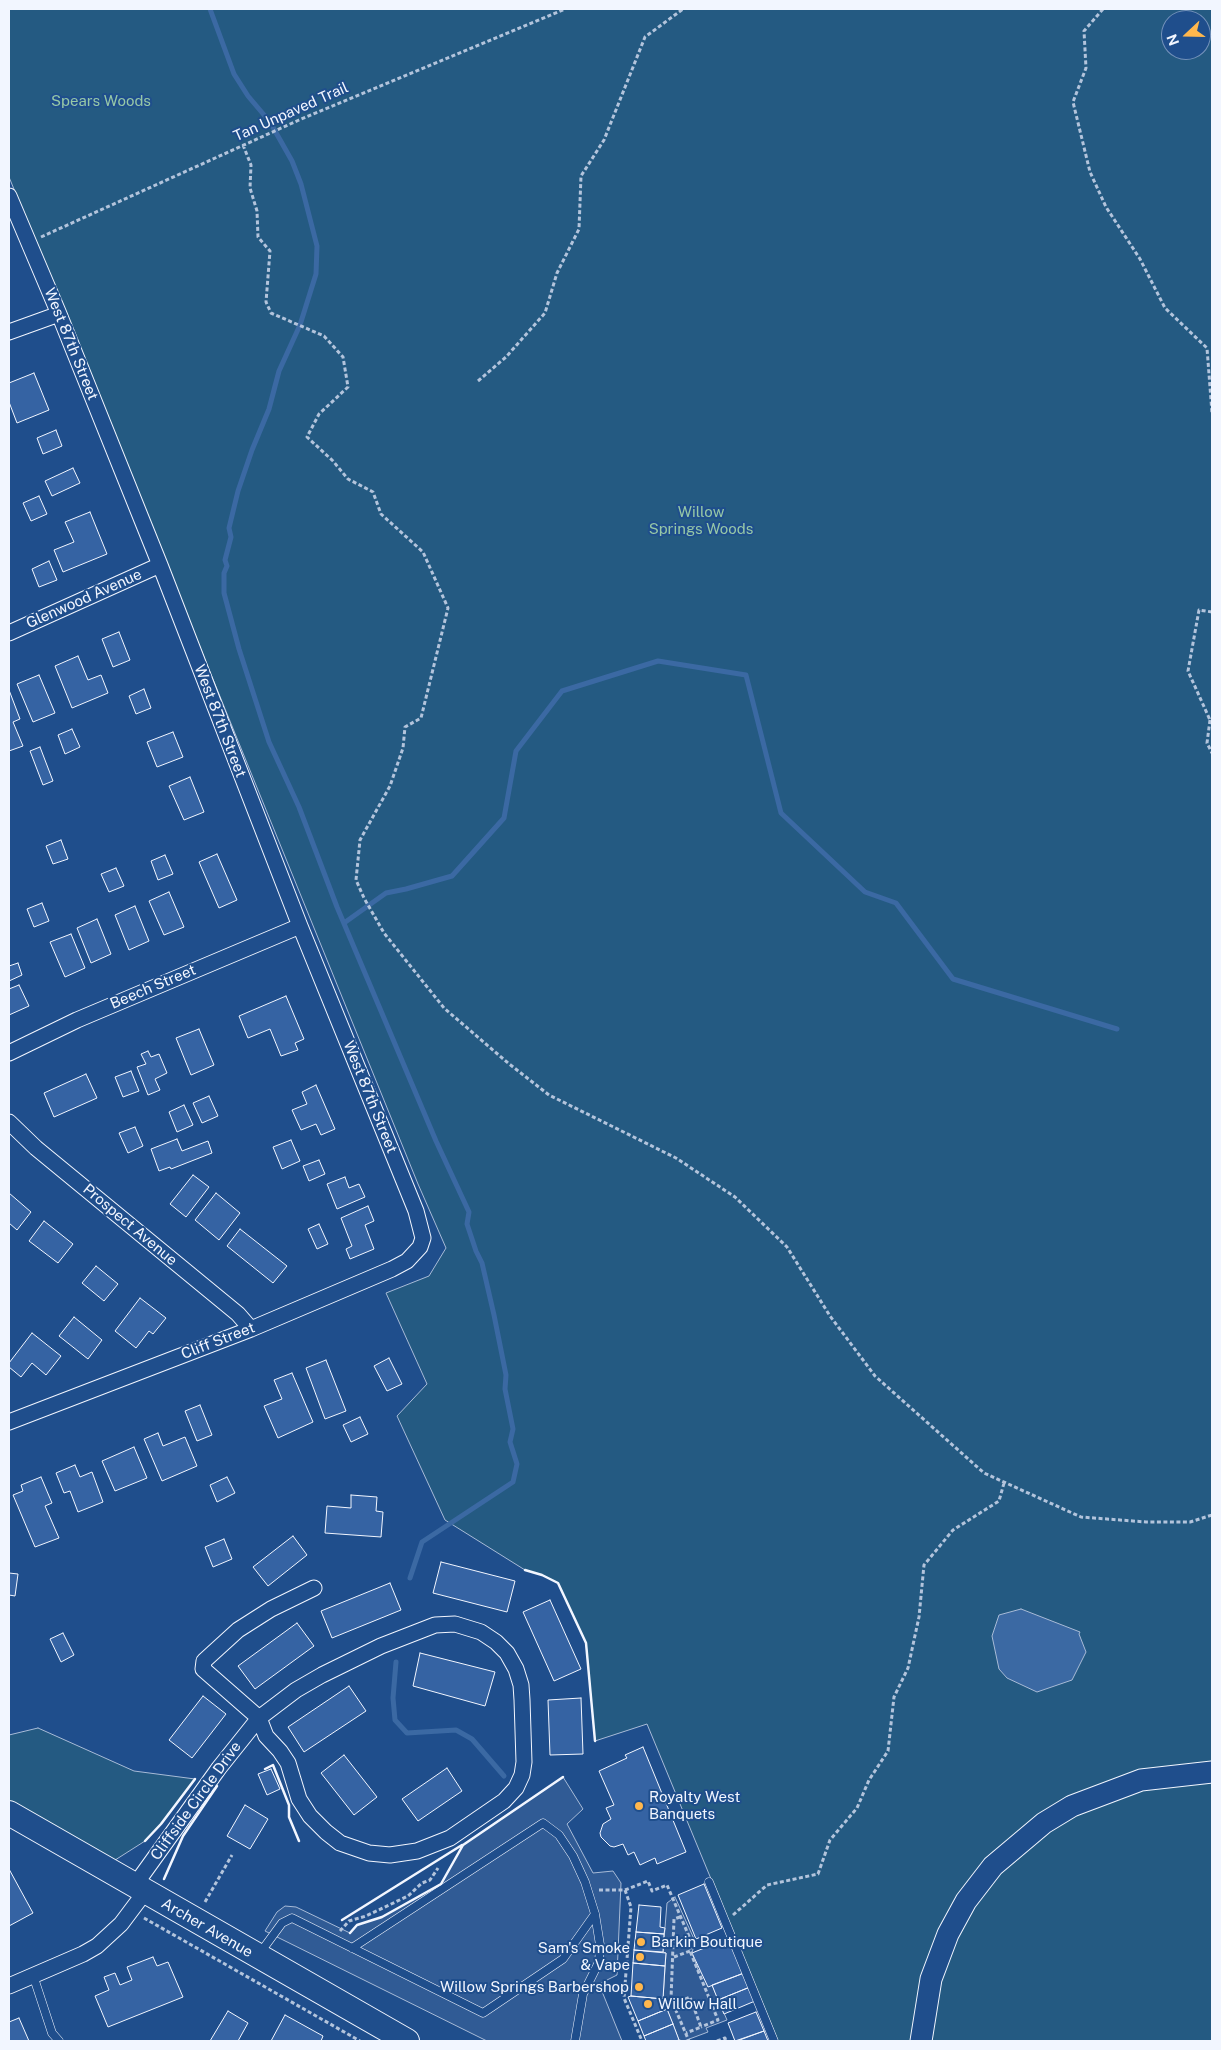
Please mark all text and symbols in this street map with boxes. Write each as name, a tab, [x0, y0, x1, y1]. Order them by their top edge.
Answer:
north arrow	[1161, 10, 1211, 60]
text: N	[1164, 32, 1182, 48]
street label: Tan Unpaved Trail	[231, 79, 351, 145]
park label: Spears Woods	[51, 92, 151, 110]
street label: West 87th Street	[40, 285, 102, 403]
park label: Willow Springs Woods	[649, 503, 753, 538]
street label: Glenwood Avenue	[23, 565, 145, 633]
street label: West 87th Street	[190, 662, 250, 780]
street label: Beech Street	[107, 961, 199, 1013]
street label: West 87th Street	[339, 1038, 401, 1156]
street label: Prospect Avenue	[79, 1180, 181, 1270]
street label: Cliff Street	[179, 1319, 257, 1363]
street label: Cliffside Circle Drive	[147, 1738, 245, 1864]
place label: Royalty West Banquets	[649, 1788, 740, 1823]
marker: Royalty West Banquets	[633, 1800, 645, 1812]
street label: Archer Avenue	[158, 1895, 256, 1961]
place label: Barkin Boutique	[651, 1933, 763, 1951]
marker: Barkin Boutique	[635, 1936, 647, 1948]
place label: Sam's Smoke & Vape	[538, 1939, 630, 1974]
marker: Sam's Smoke & Vape	[634, 1951, 646, 1963]
place label: Willow Springs Barbershop	[440, 1978, 629, 1996]
marker: Willow Springs Barbershop	[633, 1981, 645, 1993]
place label: Willow Hall	[658, 1995, 737, 2013]
marker: Willow Hall	[642, 1998, 654, 2010]

